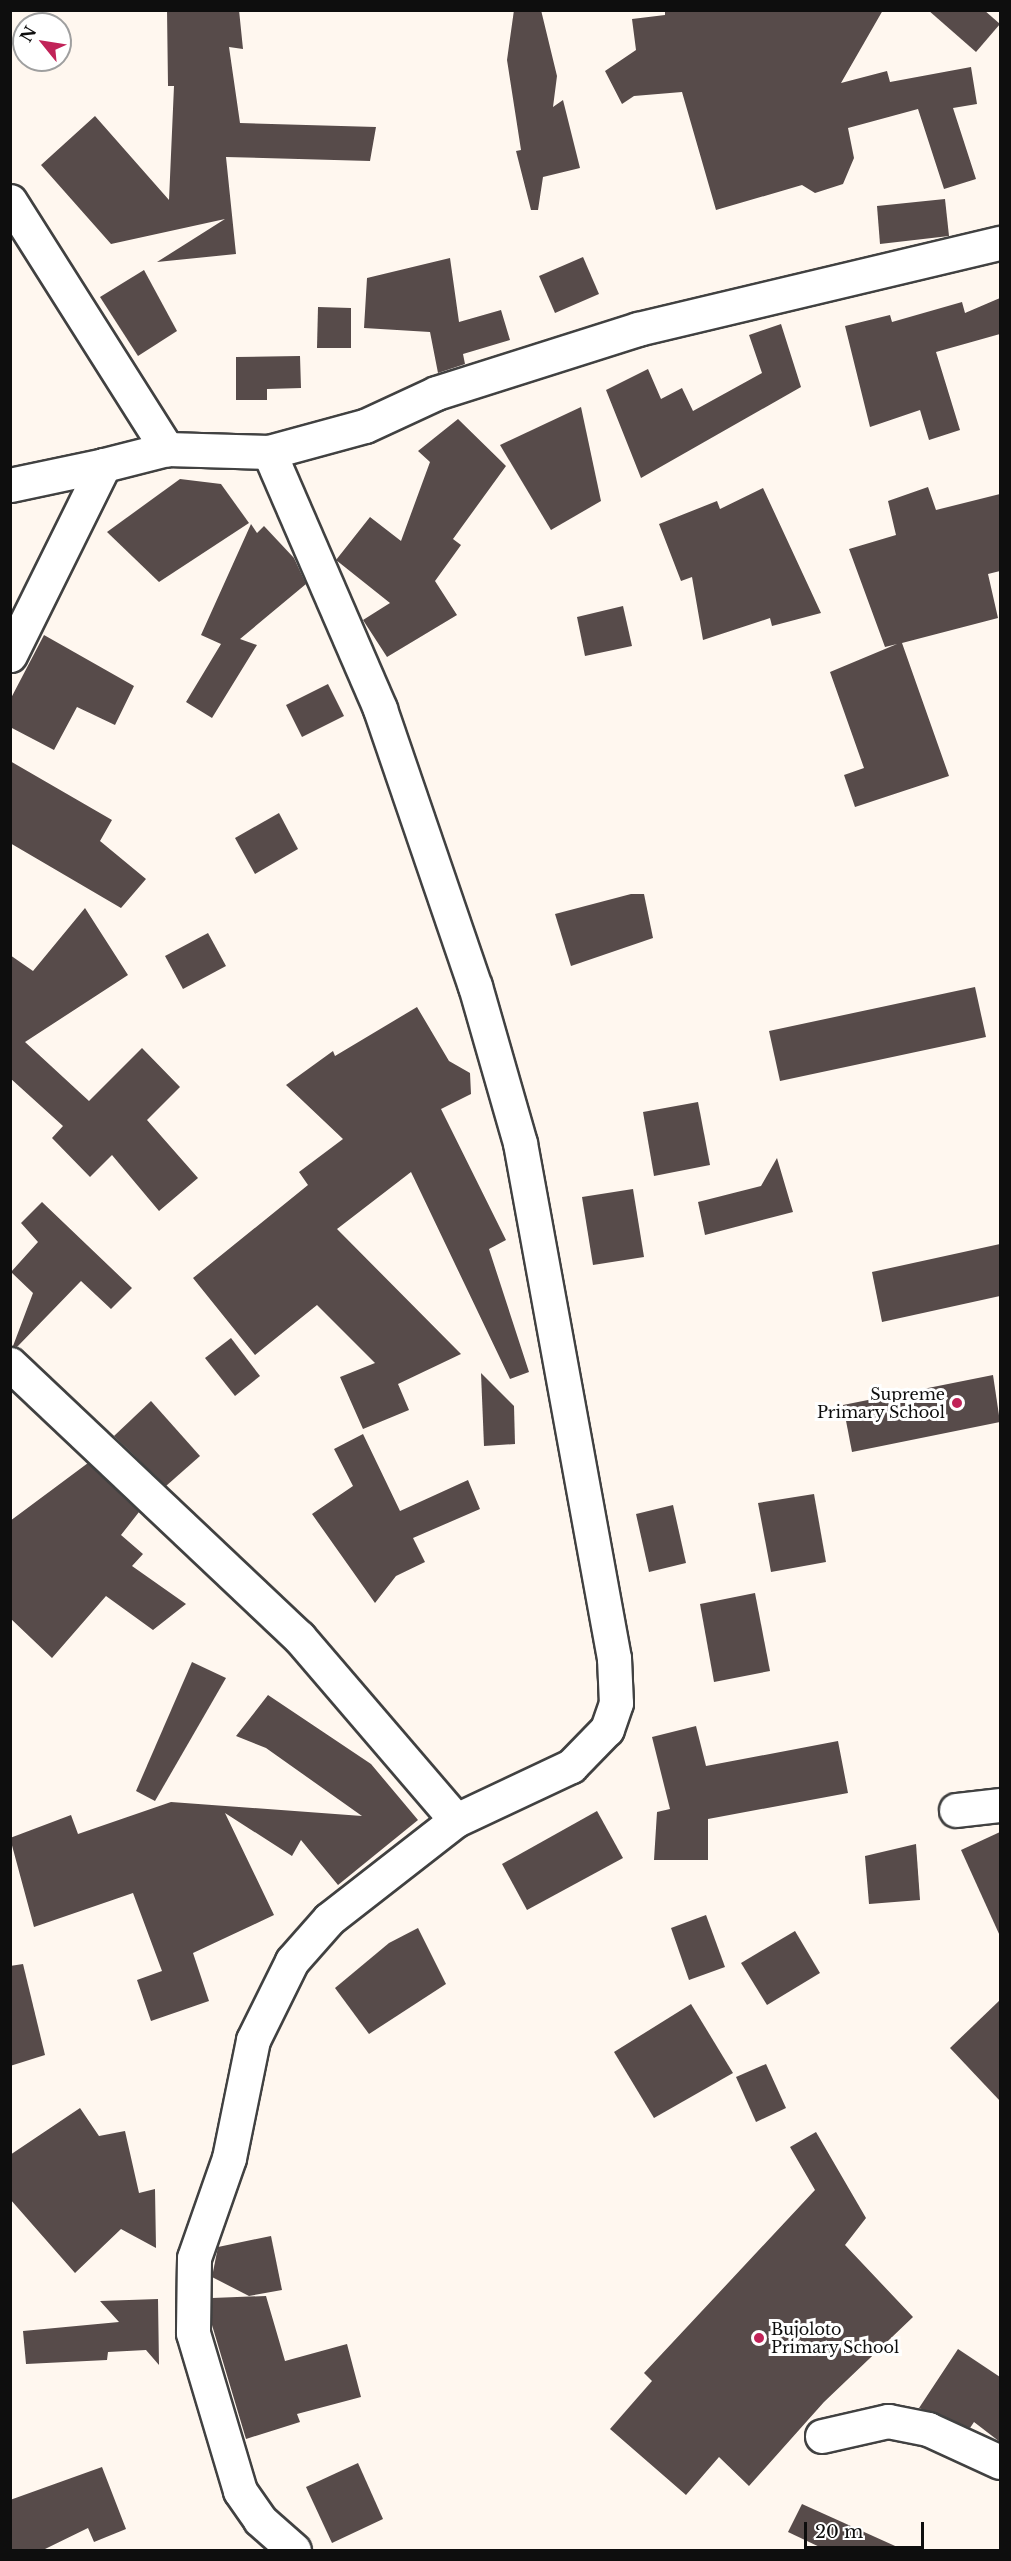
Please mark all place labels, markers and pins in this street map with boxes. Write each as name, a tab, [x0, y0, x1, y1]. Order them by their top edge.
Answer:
place label: Supreme Primary School	[816, 1384, 945, 1422]
marker: Supreme Primary School	[950, 1396, 964, 1410]
place label: Bujoloto Primary School	[771, 2319, 900, 2357]
marker: Bujoloto Primary School	[752, 2331, 766, 2345]

